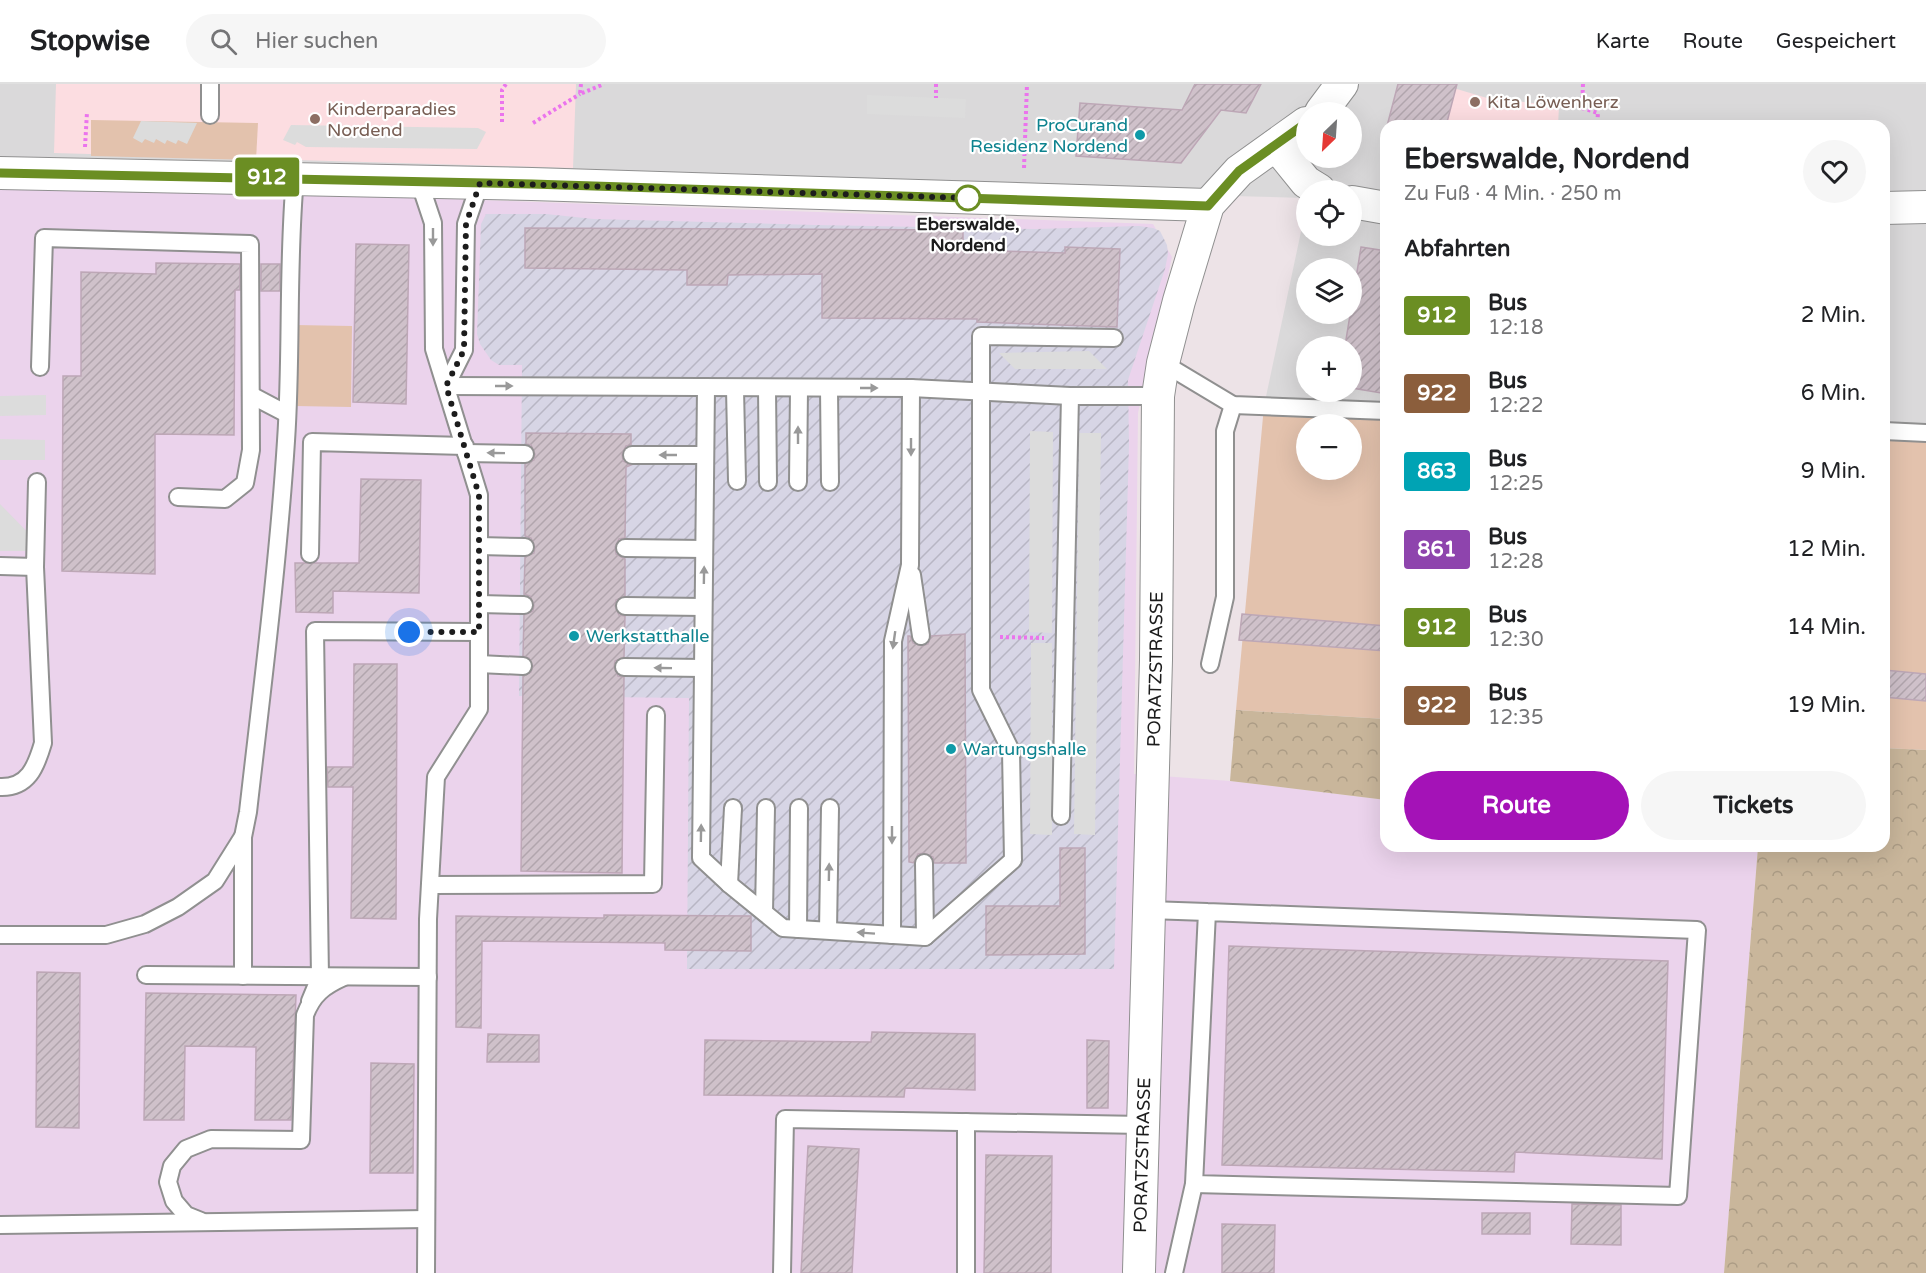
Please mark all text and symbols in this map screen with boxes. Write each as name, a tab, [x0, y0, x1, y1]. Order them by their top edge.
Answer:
search box	[186, 14, 606, 68]
text: Stopwise	[30, 24, 150, 58]
icon: search	[207, 25, 240, 58]
text: Hier suchen	[255, 28, 378, 54]
text: Karte	[1596, 29, 1650, 54]
text: Route	[1683, 29, 1743, 54]
text: Gespeichert	[1776, 29, 1896, 54]
place label: Kita Löwenherz	[1487, 91, 1619, 113]
marker: Kita Löwenherz	[1468, 95, 1482, 109]
place label: Kinderparadies Nordend	[327, 98, 456, 141]
north arrow	[1296, 102, 1362, 168]
map controls	[1296, 102, 1362, 480]
marker: Kinderparadies Nordend	[308, 112, 322, 126]
place label: ProCurand Residenz Nordend	[970, 114, 1128, 157]
marker: ProCurand Residenz Nordend	[1133, 128, 1147, 142]
button: heart	[1803, 140, 1866, 203]
text: Eberswalde, Nordend	[1404, 142, 1690, 176]
line badge: 912	[232, 158, 302, 196]
text: 912	[247, 165, 287, 190]
button: locate	[1296, 180, 1362, 246]
text: Zu Fuß · 4 Min. · 250 m	[1404, 182, 1622, 206]
marker: Eberswalde, Nordend	[955, 185, 981, 211]
place label: Eberswalde, Nordend	[916, 213, 1020, 256]
one-way arrow	[428, 228, 438, 247]
text: Abfahrten	[1404, 236, 1510, 262]
button: layers	[1296, 258, 1362, 324]
text: Bus	[1488, 290, 1527, 316]
text: 2 Min.	[1801, 302, 1866, 328]
text: 912	[1417, 303, 1457, 328]
text: 12:18	[1488, 316, 1543, 340]
button: +	[1296, 336, 1362, 402]
text: Bus	[1488, 368, 1527, 394]
text: 6 Min.	[1801, 380, 1866, 406]
one-way arrow	[495, 381, 514, 391]
text: 922	[1417, 381, 1457, 406]
one-way arrow	[859, 384, 878, 393]
text: 12:22	[1488, 394, 1543, 418]
button: −	[1296, 414, 1362, 480]
one-way arrow	[793, 426, 803, 445]
one-way arrow	[906, 437, 916, 456]
text: Bus	[1488, 446, 1527, 472]
one-way arrow	[486, 448, 505, 458]
one-way arrow	[659, 450, 678, 460]
text: 9 Min.	[1801, 458, 1866, 484]
text: 863	[1417, 459, 1457, 484]
text: 12:25	[1488, 472, 1543, 496]
text: Bus	[1488, 524, 1527, 550]
text: 12 Min.	[1787, 536, 1866, 562]
text: 861	[1417, 537, 1457, 562]
text: 12:28	[1488, 550, 1543, 574]
one-way arrow	[699, 566, 709, 585]
street label: PORATZSTRASSE	[1143, 591, 1168, 747]
text: Bus	[1488, 602, 1527, 628]
text: 14 Min.	[1787, 614, 1866, 640]
text: 912	[1417, 615, 1457, 640]
your location	[394, 617, 424, 647]
place label: Werkstatthalle	[586, 625, 710, 647]
text: 12:30	[1488, 628, 1543, 652]
marker: Werkstatthalle	[567, 629, 581, 643]
one-way arrow	[889, 631, 899, 650]
one-way arrow	[654, 663, 673, 672]
text: Bus	[1488, 680, 1527, 706]
text: 19 Min.	[1787, 692, 1866, 718]
text: 922	[1417, 693, 1457, 718]
text: 12:35	[1488, 706, 1543, 730]
place label: Wartungshalle	[963, 738, 1087, 760]
marker: Wartungshalle	[944, 742, 958, 756]
button: Route	[1404, 771, 1629, 840]
button: Tickets	[1641, 771, 1866, 840]
one-way arrow	[696, 824, 706, 843]
one-way arrow	[887, 825, 897, 844]
one-way arrow	[824, 862, 834, 881]
one-way arrow	[857, 928, 876, 938]
street label: PORATZSTRASSE	[1129, 1077, 1155, 1233]

